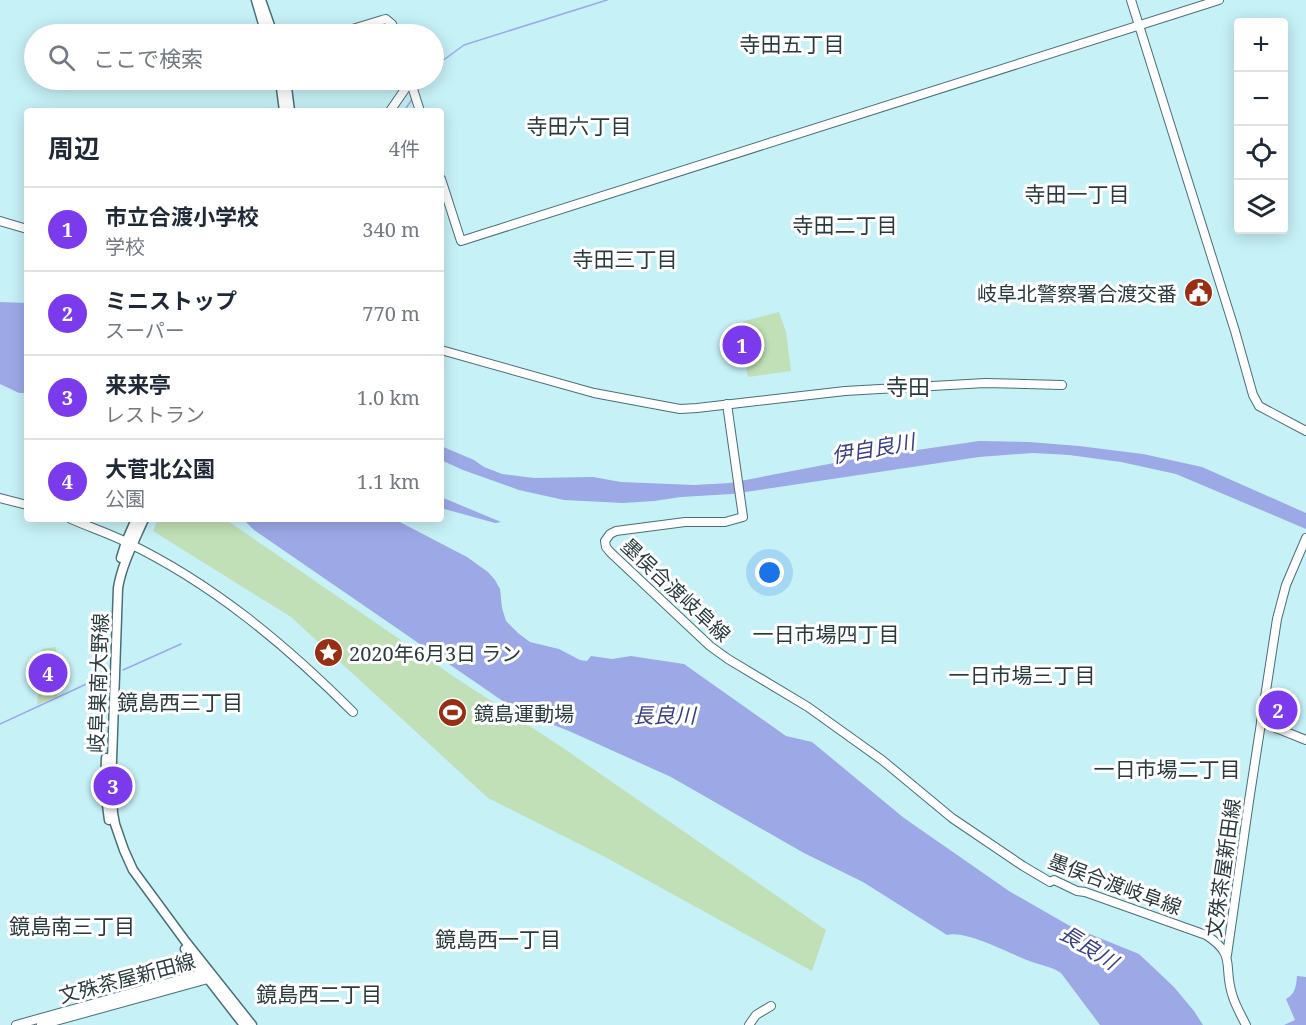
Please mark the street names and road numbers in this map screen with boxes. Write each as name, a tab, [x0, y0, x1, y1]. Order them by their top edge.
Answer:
street label: 墨俣合渡岐阜線	[616, 532, 736, 648]
street label: 岐阜巣南大野線	[82, 613, 114, 753]
street label: 文殊茶屋新田線	[1200, 797, 1246, 939]
street label: 墨俣合渡岐阜線	[1045, 847, 1185, 921]
street label: 文殊茶屋新田線	[56, 947, 198, 1009]

